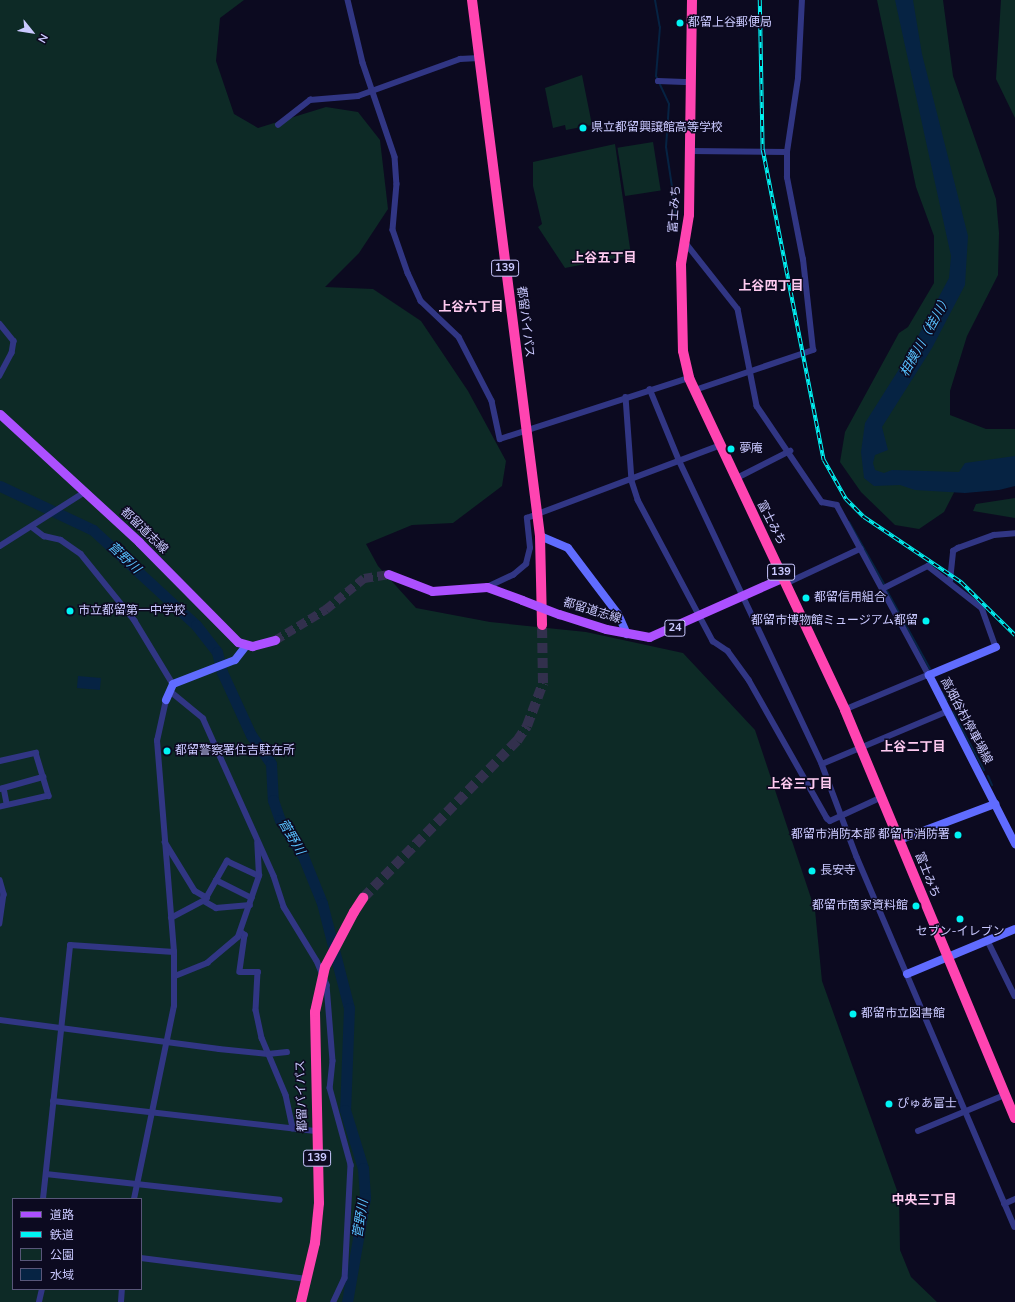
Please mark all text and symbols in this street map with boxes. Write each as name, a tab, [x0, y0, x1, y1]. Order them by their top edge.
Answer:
north arrow	[12, 12, 52, 52]
place label: 都留上谷郵便局	[688, 16, 772, 30]
marker: 都留上谷郵便局	[675, 18, 685, 28]
text: N	[34, 31, 51, 46]
place label: 県立都留興譲館高等学校	[591, 121, 723, 135]
marker: 県立都留興譲館高等学校	[578, 123, 588, 133]
street label: 富士みち	[666, 185, 684, 233]
district label: 上谷五丁目	[572, 250, 636, 266]
road number: 139	[491, 259, 519, 277]
district label: 上谷四丁目	[739, 278, 803, 294]
street label: 都留バイパス	[513, 285, 537, 359]
water label: 相模川（桂川）	[897, 292, 955, 380]
district label: 上谷六丁目	[439, 299, 503, 315]
place label: 夢庵	[739, 442, 763, 456]
marker: 夢庵	[726, 444, 736, 454]
street label: 富士みち	[754, 498, 788, 548]
street label: 都留道志線	[117, 505, 171, 557]
water label: 菅野川	[104, 539, 144, 577]
road number: 139	[767, 563, 795, 581]
place label: 都留信用組合	[814, 591, 886, 605]
marker: 都留信用組合	[801, 593, 811, 603]
street label: 都留道志線	[561, 595, 623, 627]
place label: 市立都留第一中学校	[78, 604, 186, 618]
marker: 市立都留第一中学校	[65, 606, 75, 616]
place label: 都留市博物館ミュージアム都留	[750, 614, 918, 628]
marker: 都留市博物館ミュージアム都留	[921, 616, 931, 626]
road number: 24	[664, 619, 686, 637]
street label: 高畑谷村停車場線	[937, 675, 995, 767]
district label: 上谷二丁目	[881, 739, 945, 755]
place label: 都留警察署住吉駐在所	[175, 744, 295, 758]
marker: 都留警察署住吉駐在所	[162, 746, 172, 756]
district label: 上谷三丁目	[768, 776, 832, 792]
water label: 菅野川	[274, 816, 308, 858]
place label: 都留市消防本部 都留市消防署	[791, 828, 950, 842]
marker: 都留市消防本部 都留市消防署	[953, 830, 963, 840]
street label: 富士みち	[911, 850, 943, 900]
place label: 長安寺	[820, 864, 856, 878]
marker: 長安寺	[807, 866, 817, 876]
place label: 都留市商家資料館	[812, 899, 908, 913]
marker: 都留市商家資料館	[911, 901, 921, 911]
marker: セブン-イレブン	[955, 914, 965, 924]
place label: セブン-イレブン	[915, 925, 1005, 939]
place label: 都留市立図書館	[861, 1007, 945, 1021]
marker: 都留市立図書館	[848, 1009, 858, 1019]
street label: 都留バイパス	[294, 1060, 310, 1132]
place label: ぴゅあ富士	[897, 1097, 957, 1111]
marker: ぴゅあ富士	[884, 1099, 894, 1109]
road number: 139	[303, 1149, 331, 1167]
district label: 中央三丁目	[892, 1192, 956, 1208]
legend	[12, 1198, 142, 1290]
water label: 菅野川	[350, 1199, 372, 1239]
text: 道路	[50, 1207, 74, 1223]
text: 鉄道	[50, 1227, 74, 1243]
text: 公園	[50, 1247, 74, 1263]
text: 水域	[50, 1267, 74, 1283]

